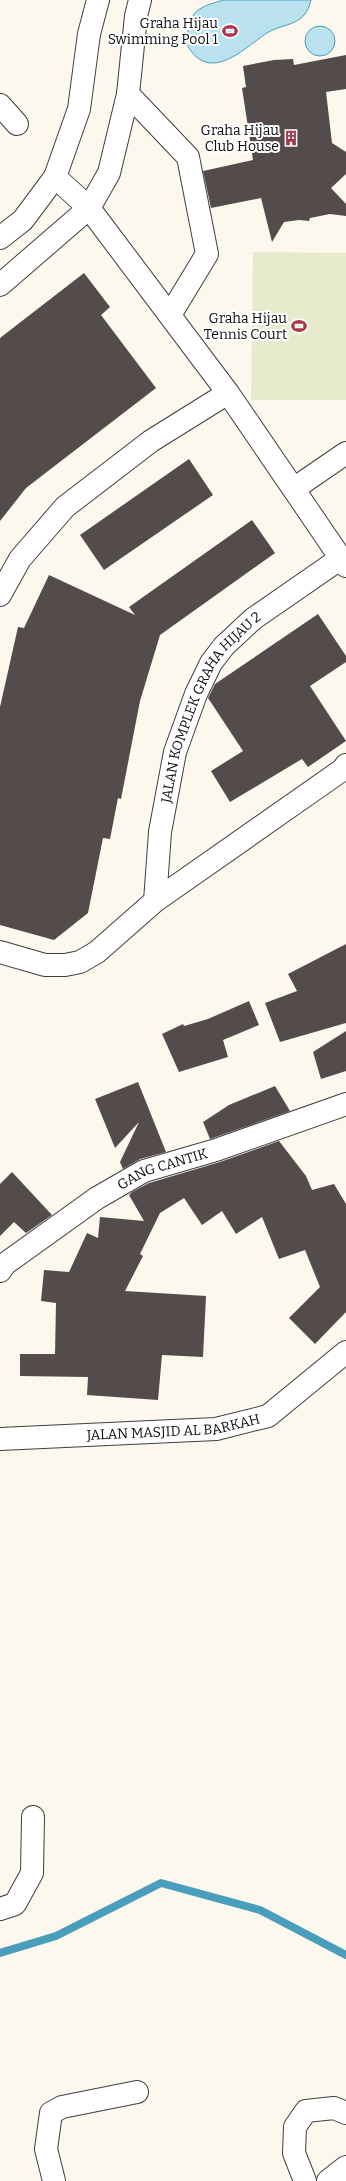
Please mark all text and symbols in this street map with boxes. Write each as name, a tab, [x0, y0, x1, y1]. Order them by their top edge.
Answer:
place label: Graha Hijau Swimming Pool 1	[108, 15, 218, 48]
sports icon: Graha Hijau Swimming Pool 1	[221, 22, 239, 40]
place label: Graha Hijau Club House	[201, 122, 279, 155]
building icon: Graha Hijau Club House	[282, 129, 300, 147]
place label: Graha Hijau Tennis Court	[204, 310, 287, 343]
sports icon: Graha Hijau Tennis Court	[290, 317, 308, 335]
street label: JALAN KOMPLEK GRAHA HIJAU 2	[157, 608, 264, 805]
street label: GANG CANTIK	[114, 1145, 210, 1194]
street label: JALAN MASJID AL BARKAH	[85, 1410, 262, 1444]

